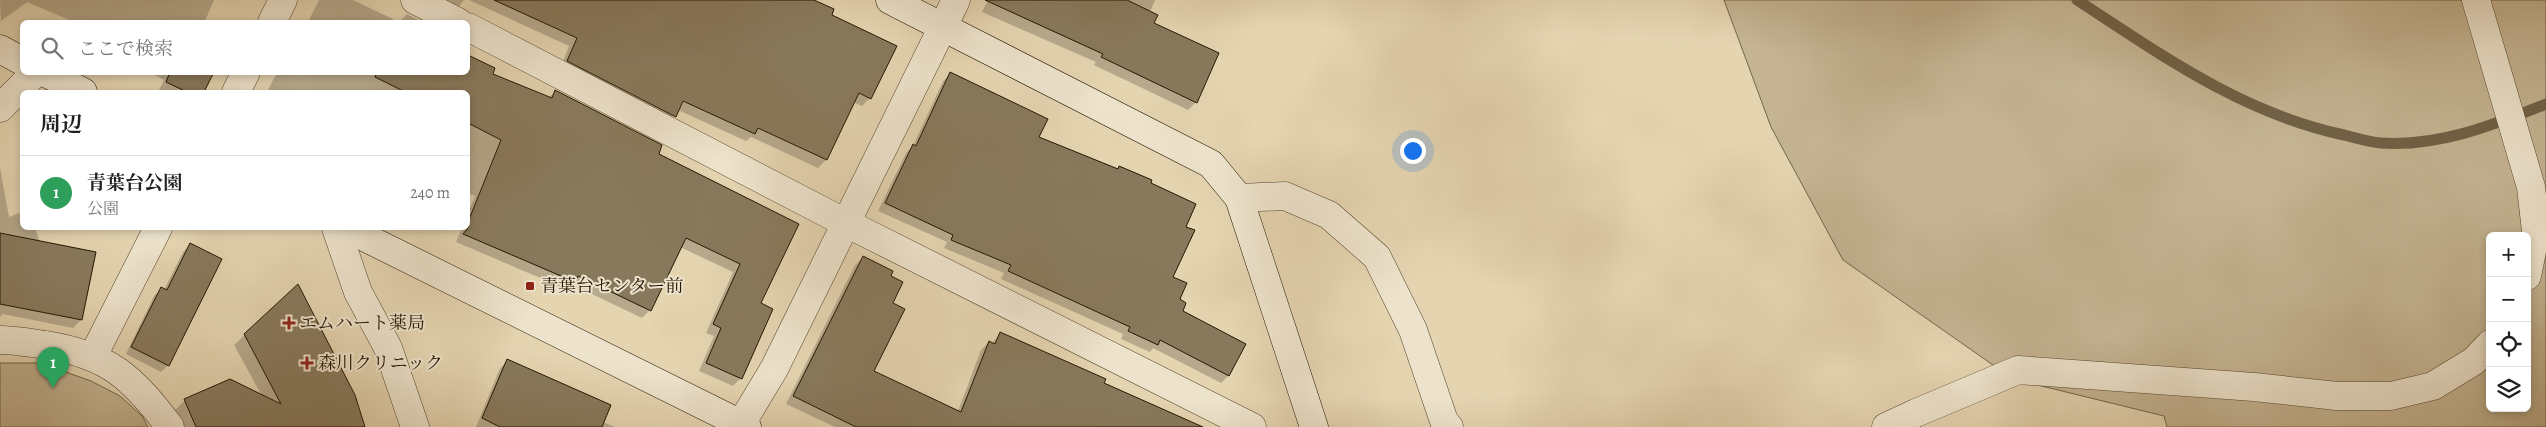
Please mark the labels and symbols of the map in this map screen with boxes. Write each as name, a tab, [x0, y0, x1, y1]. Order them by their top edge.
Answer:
your location	[1400, 138, 1426, 164]
place label: 青葉台センター前	[540, 274, 683, 298]
marker: 青葉台センター前	[524, 280, 536, 292]
place label: エムハート薬局	[299, 311, 425, 335]
marker: エムハート薬局	[283, 317, 295, 329]
pin: 1	[37, 347, 69, 388]
place label: 森川クリニック	[318, 351, 443, 375]
marker: 森川クリニック	[300, 356, 314, 370]

